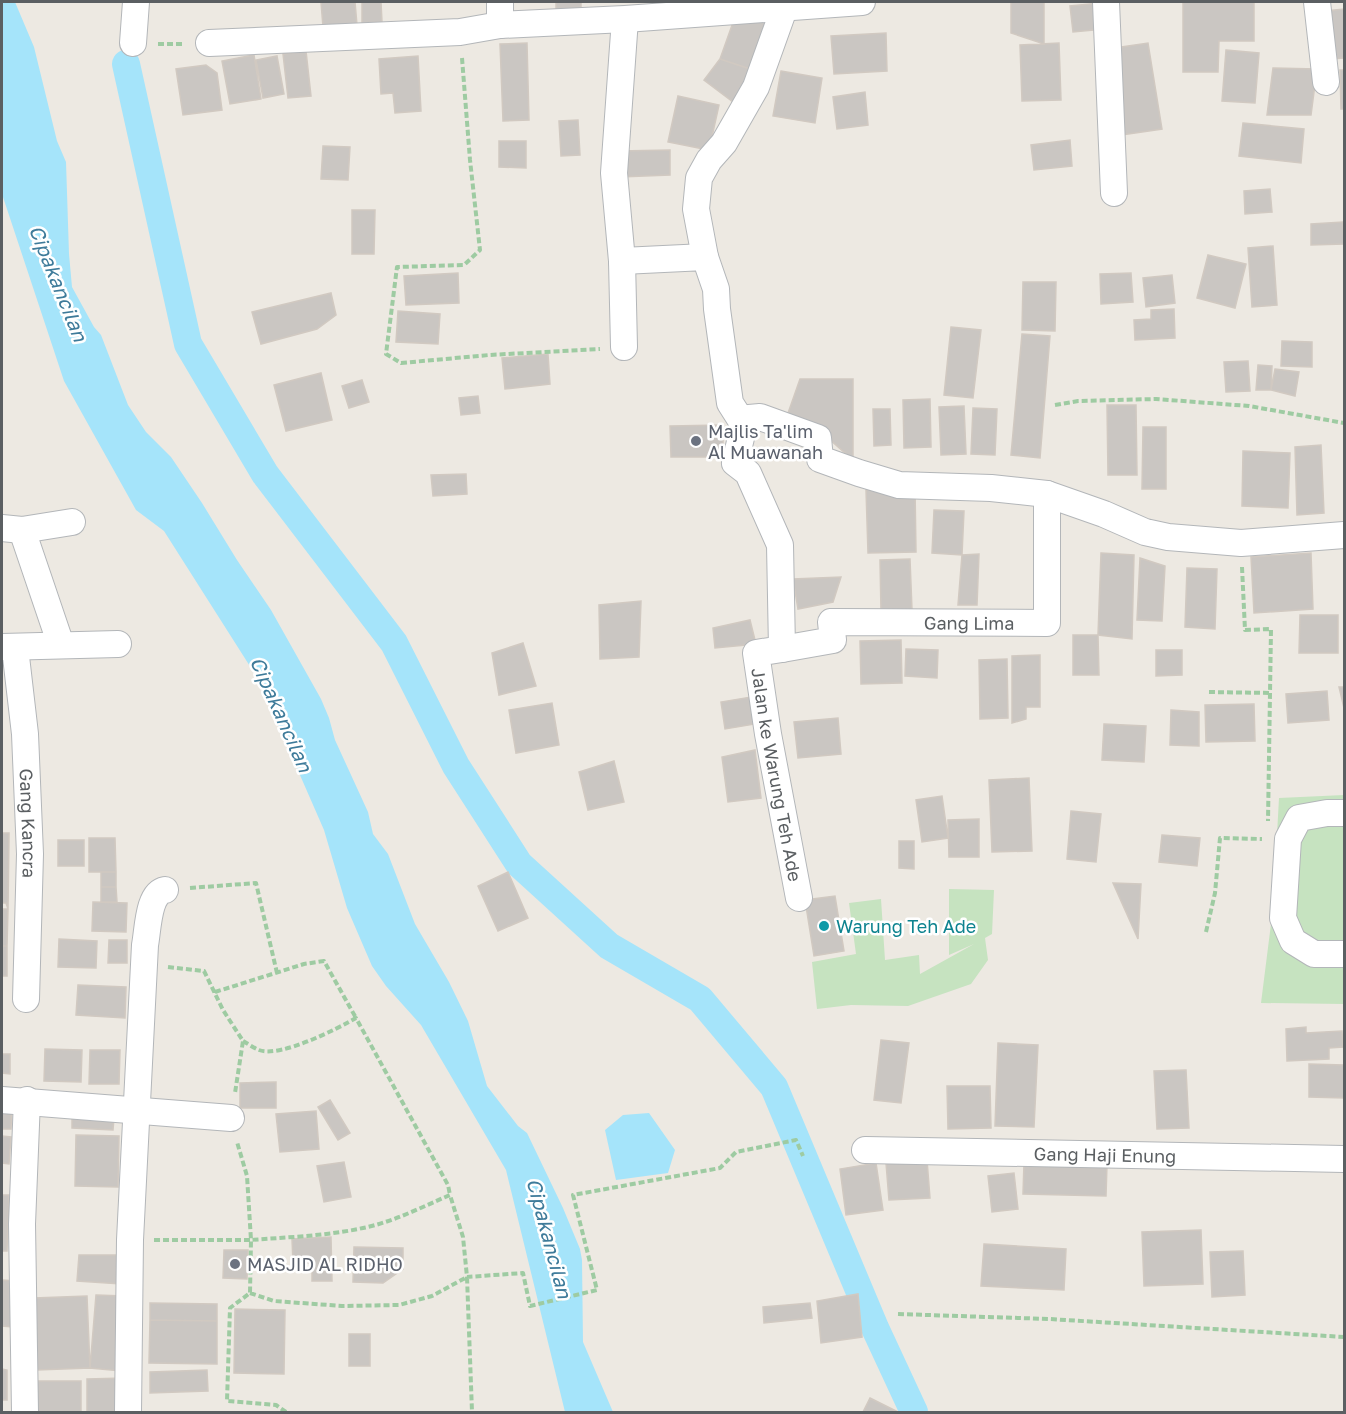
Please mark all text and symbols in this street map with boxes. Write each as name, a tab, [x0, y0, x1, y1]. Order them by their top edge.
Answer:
water label: Cipakancilan	[25, 221, 94, 345]
place label: Majlis Ta'lim Al Muawanah	[708, 420, 823, 463]
marker: Majlis Ta'lim Al Muawanah	[689, 434, 703, 448]
street label: Gang Lima	[924, 611, 1015, 634]
water label: Cipakancilan	[246, 653, 318, 776]
street label: Jalan ke Warung Teh Ade	[747, 666, 807, 883]
street label: Gang Kancra	[15, 768, 41, 879]
place label: Warung Teh Ade	[836, 915, 976, 937]
marker: Warung Teh Ade	[817, 919, 831, 933]
street label: Gang Haji Enung	[1033, 1142, 1176, 1167]
water label: Cipakancilan	[522, 1175, 578, 1301]
place label: MASJID AL RIDHO	[247, 1253, 403, 1275]
marker: MASJID AL RIDHO	[228, 1257, 242, 1271]

